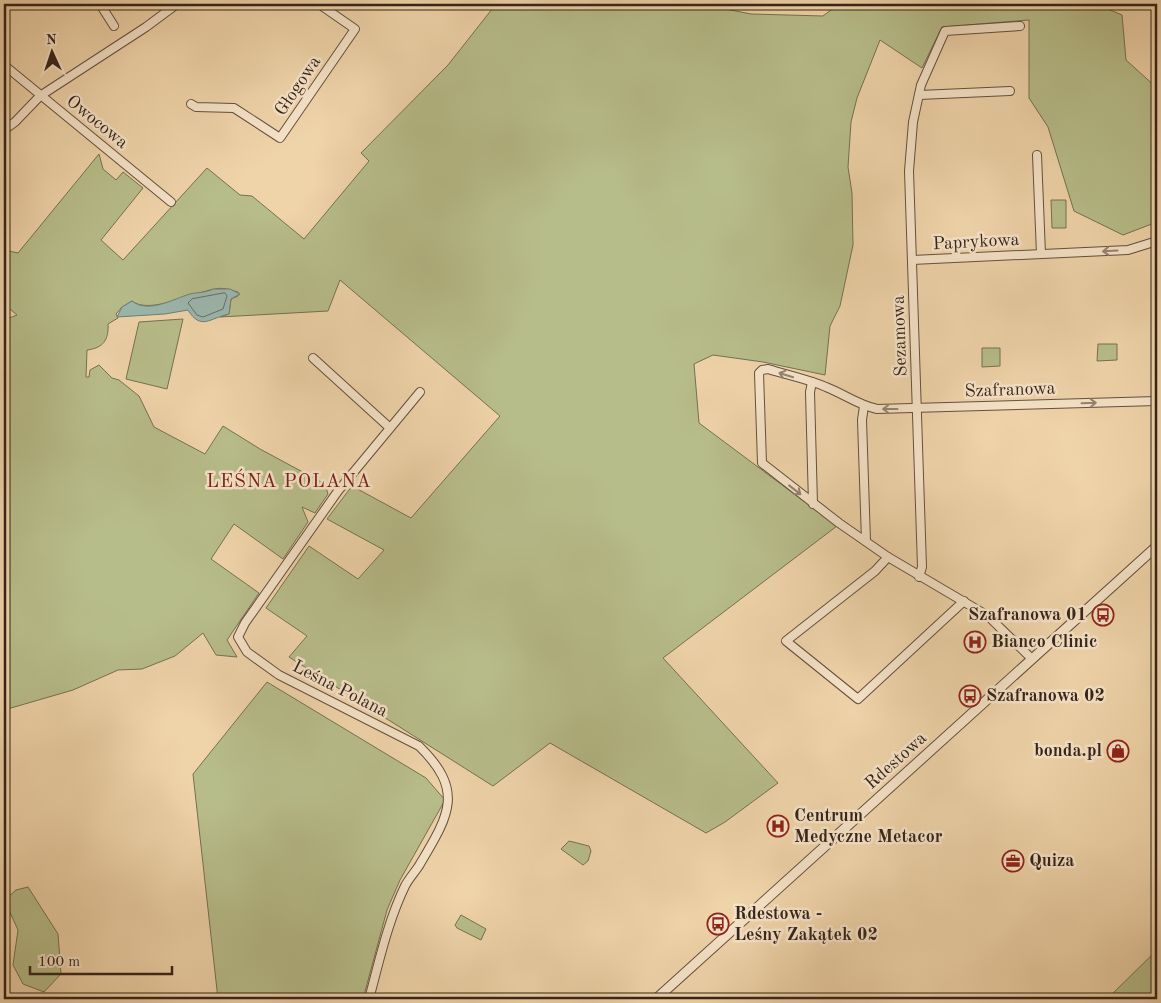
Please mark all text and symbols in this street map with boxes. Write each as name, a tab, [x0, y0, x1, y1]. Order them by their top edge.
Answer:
north arrow	[28, 28, 78, 78]
text: N	[46, 33, 57, 47]
street label: Głogowa	[272, 53, 324, 119]
street label: Owocowa	[63, 92, 131, 152]
street label: Paprykowa	[932, 231, 1020, 253]
one-way arrow	[1102, 246, 1118, 255]
street label: Sezamowa	[890, 295, 910, 377]
one-way arrow	[779, 369, 795, 379]
street label: Szafranowa	[964, 379, 1056, 401]
one-way arrow	[1080, 398, 1096, 407]
one-way arrow	[883, 404, 899, 414]
district label: LEŚNA POLANA	[206, 468, 372, 492]
one-way arrow	[788, 485, 802, 495]
bus stop icon: Szafranowa 01	[1091, 603, 1115, 627]
place label: Szafranowa 01	[968, 606, 1087, 624]
hospital icon: Bianco Clinic	[963, 630, 987, 654]
place label: Bianco Clinic	[991, 633, 1097, 651]
street label: Leśna Polana	[289, 657, 391, 721]
bus stop icon: Szafranowa 02	[958, 684, 982, 708]
place label: Szafranowa 02	[986, 687, 1105, 705]
street label: Rdestowa	[862, 729, 930, 793]
shop icon: bonda.pl	[1106, 739, 1130, 763]
place label: bonda.pl	[1034, 742, 1102, 760]
place label: Centrum Medyczne Metacor	[794, 807, 943, 846]
hospital icon: Centrum Medyczne Metacor	[766, 814, 790, 838]
office icon: Quiza	[1001, 849, 1025, 873]
place label: Quiza	[1029, 852, 1074, 870]
place label: Rdestowa - Leśny Zakątek 02	[734, 905, 878, 944]
bus stop icon: Rdestowa - Leśny Zakątek 02	[706, 912, 730, 936]
scale bar	[30, 943, 172, 975]
text: 100 m	[38, 955, 80, 970]

